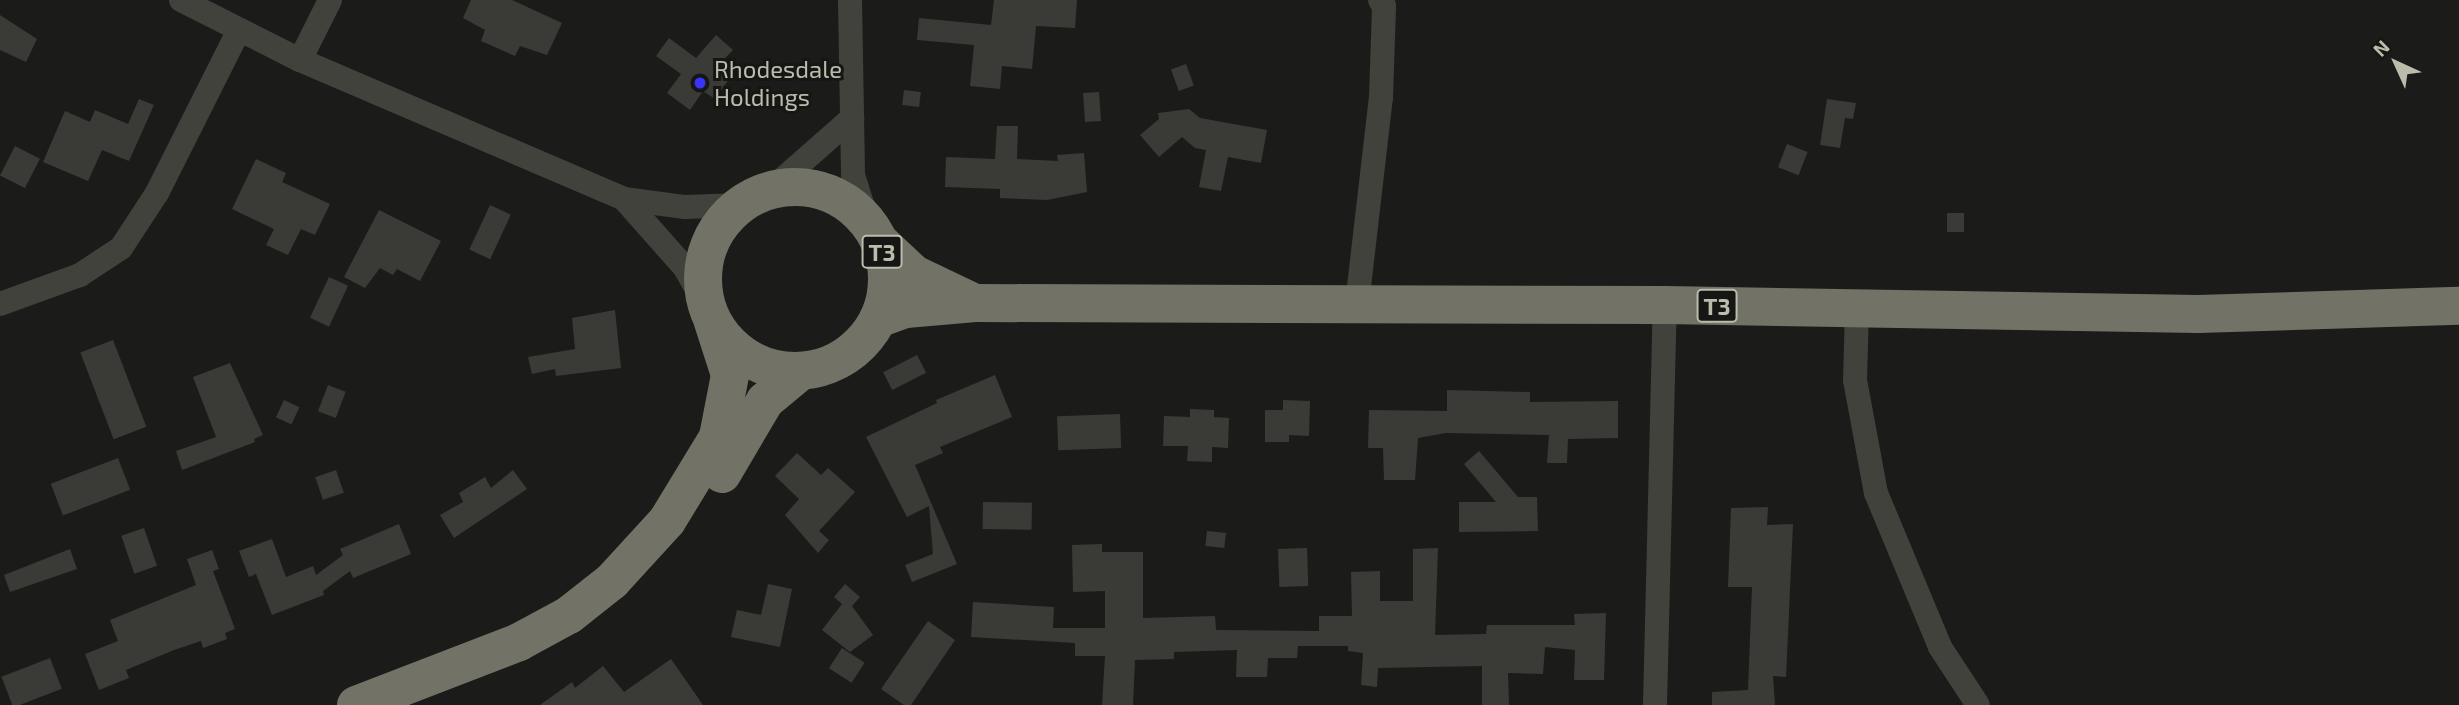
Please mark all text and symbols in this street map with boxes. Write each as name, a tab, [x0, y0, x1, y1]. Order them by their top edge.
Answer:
north arrow	[2361, 28, 2431, 98]
text: N	[2368, 35, 2394, 61]
place label: Rhodesdale Holdings	[714, 55, 842, 111]
marker: Rhodesdale Holdings	[692, 75, 708, 91]
road number: T3	[861, 232, 903, 272]
road number: T3	[1696, 286, 1738, 326]

